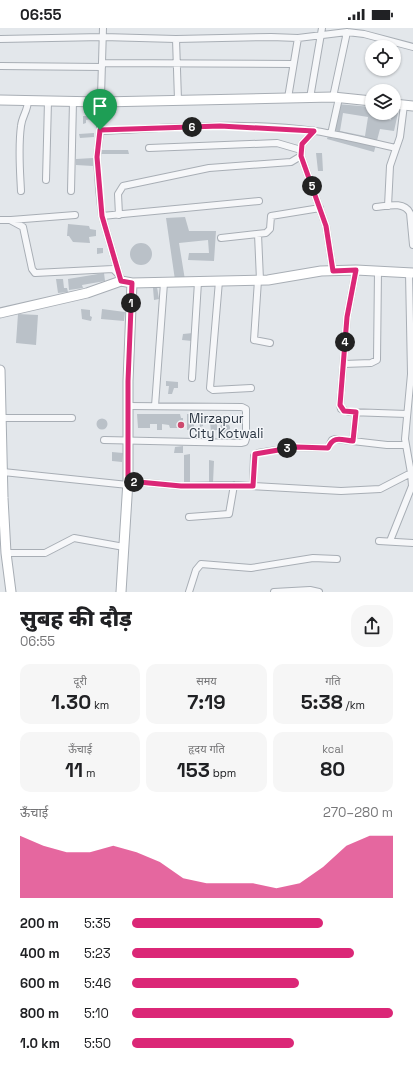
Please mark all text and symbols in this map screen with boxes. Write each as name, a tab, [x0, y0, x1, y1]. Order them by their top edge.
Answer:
text: 06:55	[20, 5, 61, 24]
map controls	[365, 40, 401, 120]
button: locate	[365, 40, 401, 76]
button: layers	[365, 84, 401, 120]
pin	[83, 89, 117, 130]
icon: arrive	[89, 95, 111, 117]
pin: 6	[182, 117, 202, 137]
text: 6	[189, 120, 195, 134]
pin: 5	[302, 176, 322, 196]
text: 5	[309, 179, 315, 193]
pin: 1	[121, 293, 141, 313]
text: 1	[129, 296, 133, 310]
pin: 4	[335, 332, 355, 352]
text: 4	[342, 335, 349, 349]
place label: Mirzapur City Kotwali	[189, 410, 263, 442]
marker: Mirzapur City Kotwali	[176, 420, 186, 430]
pin: 3	[277, 438, 297, 458]
text: 3	[284, 441, 290, 455]
pin: 2	[124, 472, 144, 492]
text: 2	[131, 475, 137, 489]
text: सुबह की दौड़	[20, 604, 132, 632]
button: share	[351, 605, 393, 647]
text: 06:55	[20, 633, 55, 650]
text: दूरी	[74, 674, 87, 688]
text: समय	[196, 674, 217, 688]
text: गति	[325, 674, 340, 688]
text: 1.30	[51, 689, 91, 715]
text: 7:19	[187, 689, 226, 715]
text: 5:38	[301, 689, 343, 715]
text: km	[91, 698, 109, 712]
text: /km	[343, 698, 365, 712]
text: ऊँचाई	[68, 742, 92, 756]
text: हृदय गति	[188, 742, 225, 756]
text: kcal	[322, 742, 343, 756]
text: 80	[320, 756, 345, 782]
text: 11	[65, 757, 83, 783]
text: 153	[177, 757, 210, 783]
text: m	[83, 766, 95, 780]
text: bpm	[210, 766, 236, 780]
text: ऊँचाई	[20, 804, 48, 821]
text: 270–280 m	[323, 804, 393, 821]
text: 200 m	[20, 915, 59, 932]
text: 5:35	[84, 915, 111, 932]
text: 400 m	[20, 945, 60, 962]
text: 5:23	[84, 945, 111, 962]
text: 600 m	[20, 975, 59, 992]
text: 5:46	[84, 975, 111, 992]
text: 800 m	[20, 1005, 59, 1022]
text: 5:10	[84, 1005, 109, 1022]
text: 1.0 km	[20, 1035, 60, 1052]
text: 5:50	[84, 1035, 111, 1052]

